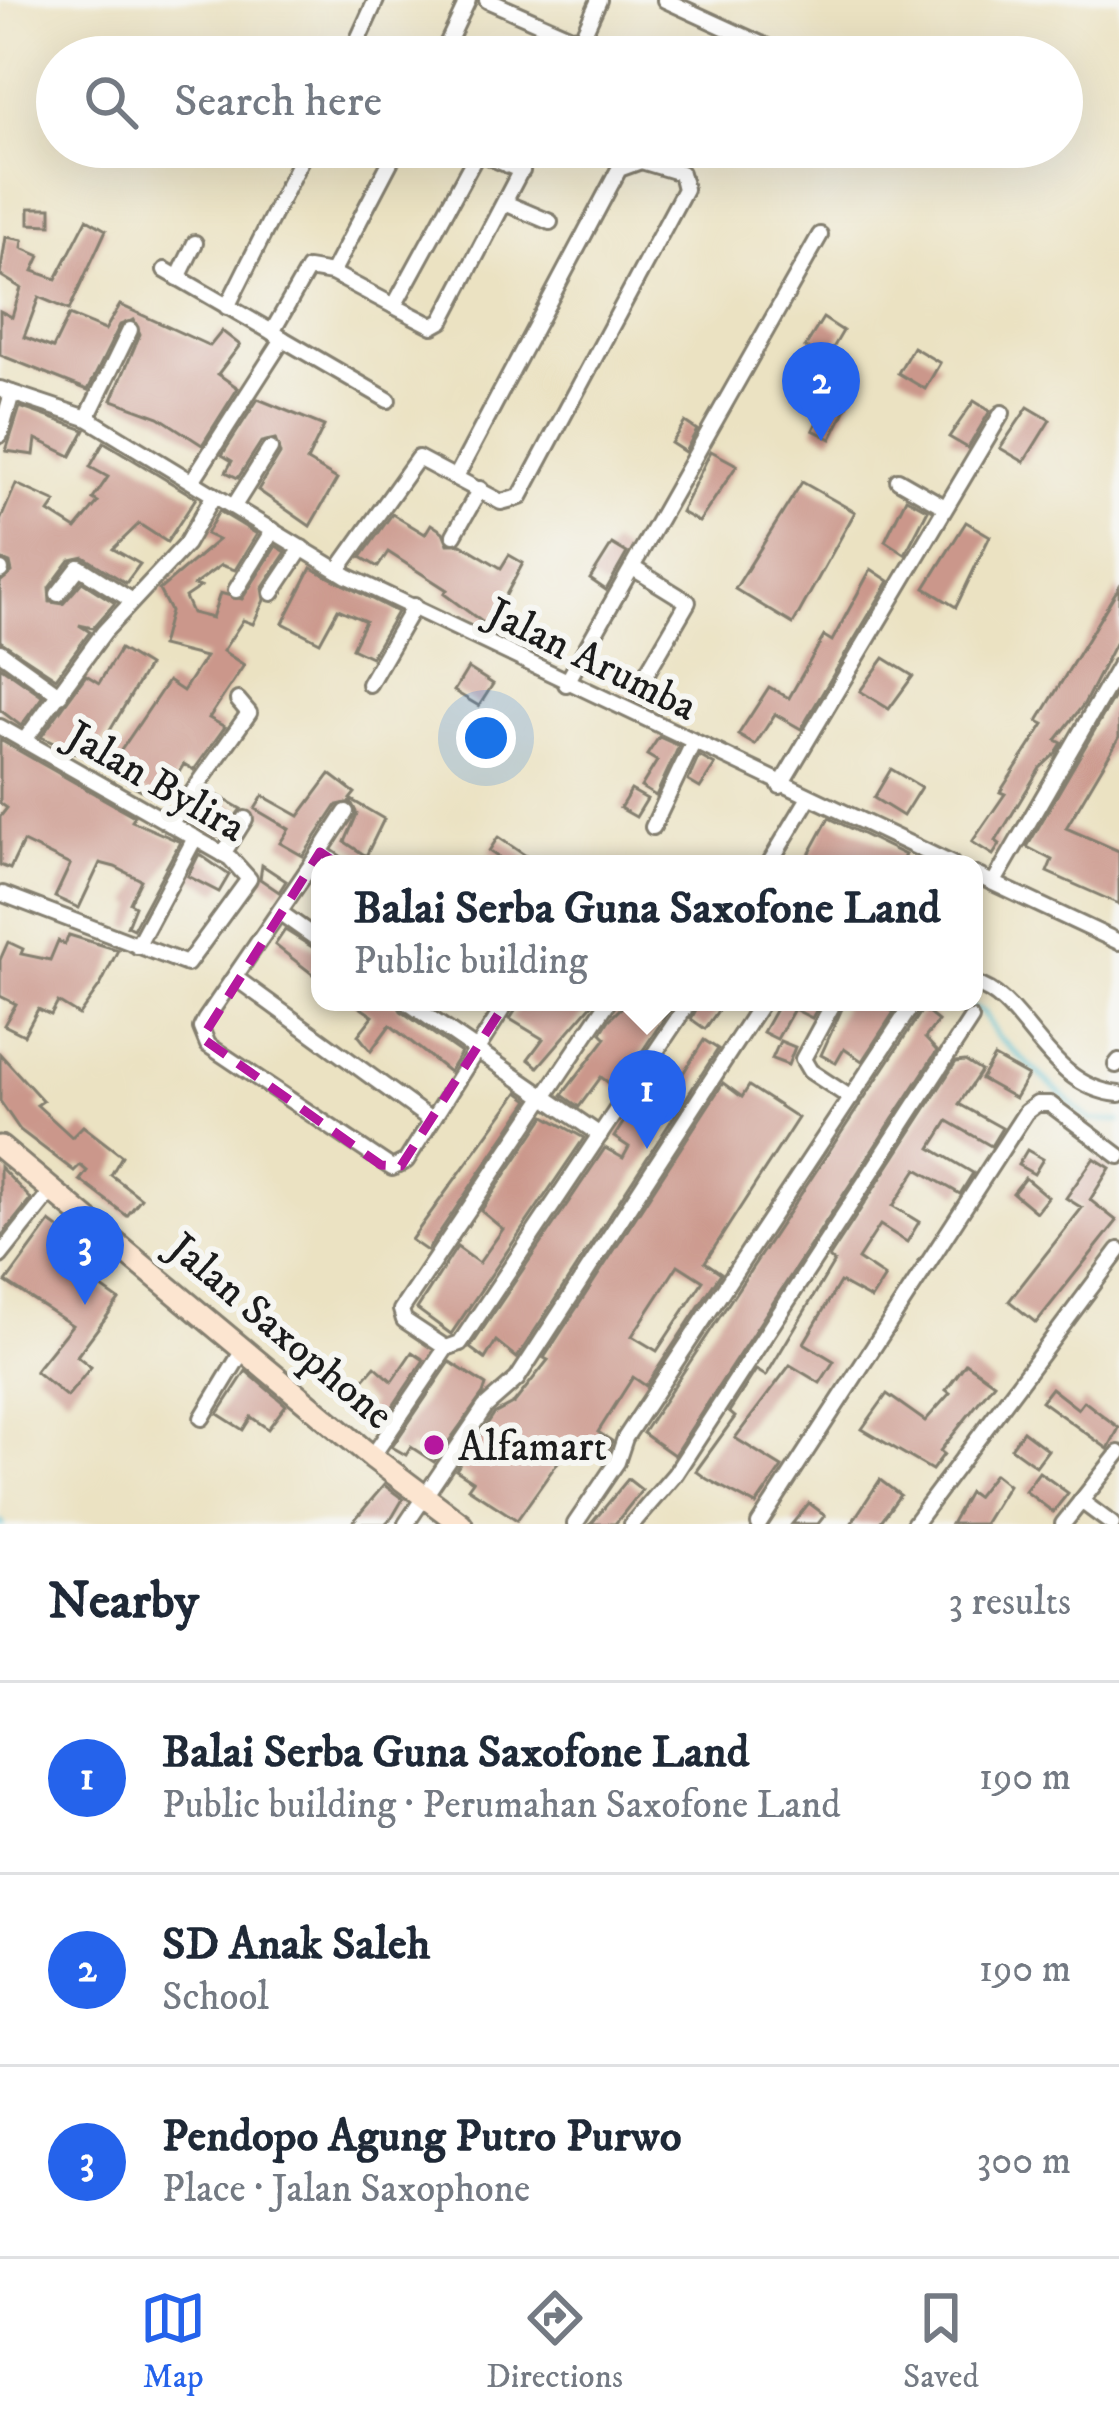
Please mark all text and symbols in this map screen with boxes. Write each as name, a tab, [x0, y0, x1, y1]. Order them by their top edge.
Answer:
search box	[36, 36, 1083, 168]
icon: search	[78, 69, 144, 135]
text: Search here	[174, 74, 382, 130]
pin: 2	[782, 342, 860, 441]
street label: Jalan Arumba	[475, 586, 705, 734]
your location	[456, 708, 516, 768]
street label: Jalan Bylira	[53, 709, 254, 855]
popup	[311, 855, 983, 1011]
text: Balai Serba Guna Saxofone Land	[353, 881, 941, 937]
text: Public building	[353, 937, 588, 986]
pin: 1	[608, 1050, 686, 1149]
pin: 3	[46, 1206, 124, 1305]
street label: Jalan Saxophone	[154, 1220, 403, 1442]
place label: Alfamart	[458, 1422, 607, 1474]
marker: Alfamart	[421, 1432, 447, 1458]
text: Nearby	[48, 1570, 199, 1634]
text: 3 results	[948, 1578, 1071, 1627]
text: Balai Serba Guna Saxofone Land	[162, 1725, 749, 1781]
text: 1	[80, 1753, 94, 1802]
text: 190 m	[979, 1753, 1071, 1802]
text: Public building · Perumahan Saxofone Land	[162, 1781, 841, 1830]
text: SD Anak Saleh	[162, 1917, 430, 1973]
text: 2	[77, 1945, 97, 1994]
text: 190 m	[979, 1945, 1071, 1994]
text: School	[162, 1973, 269, 2022]
text: Pendopo Agung Putro Purwo	[162, 2109, 682, 2165]
text: 3	[80, 2137, 94, 2186]
text: 300 m	[977, 2137, 1071, 2186]
text: Place · Jalan Saxophone	[162, 2165, 530, 2214]
tab: Map	[140, 2285, 206, 2398]
tab: Directions	[486, 2285, 623, 2398]
tab: Saved	[903, 2285, 979, 2398]

